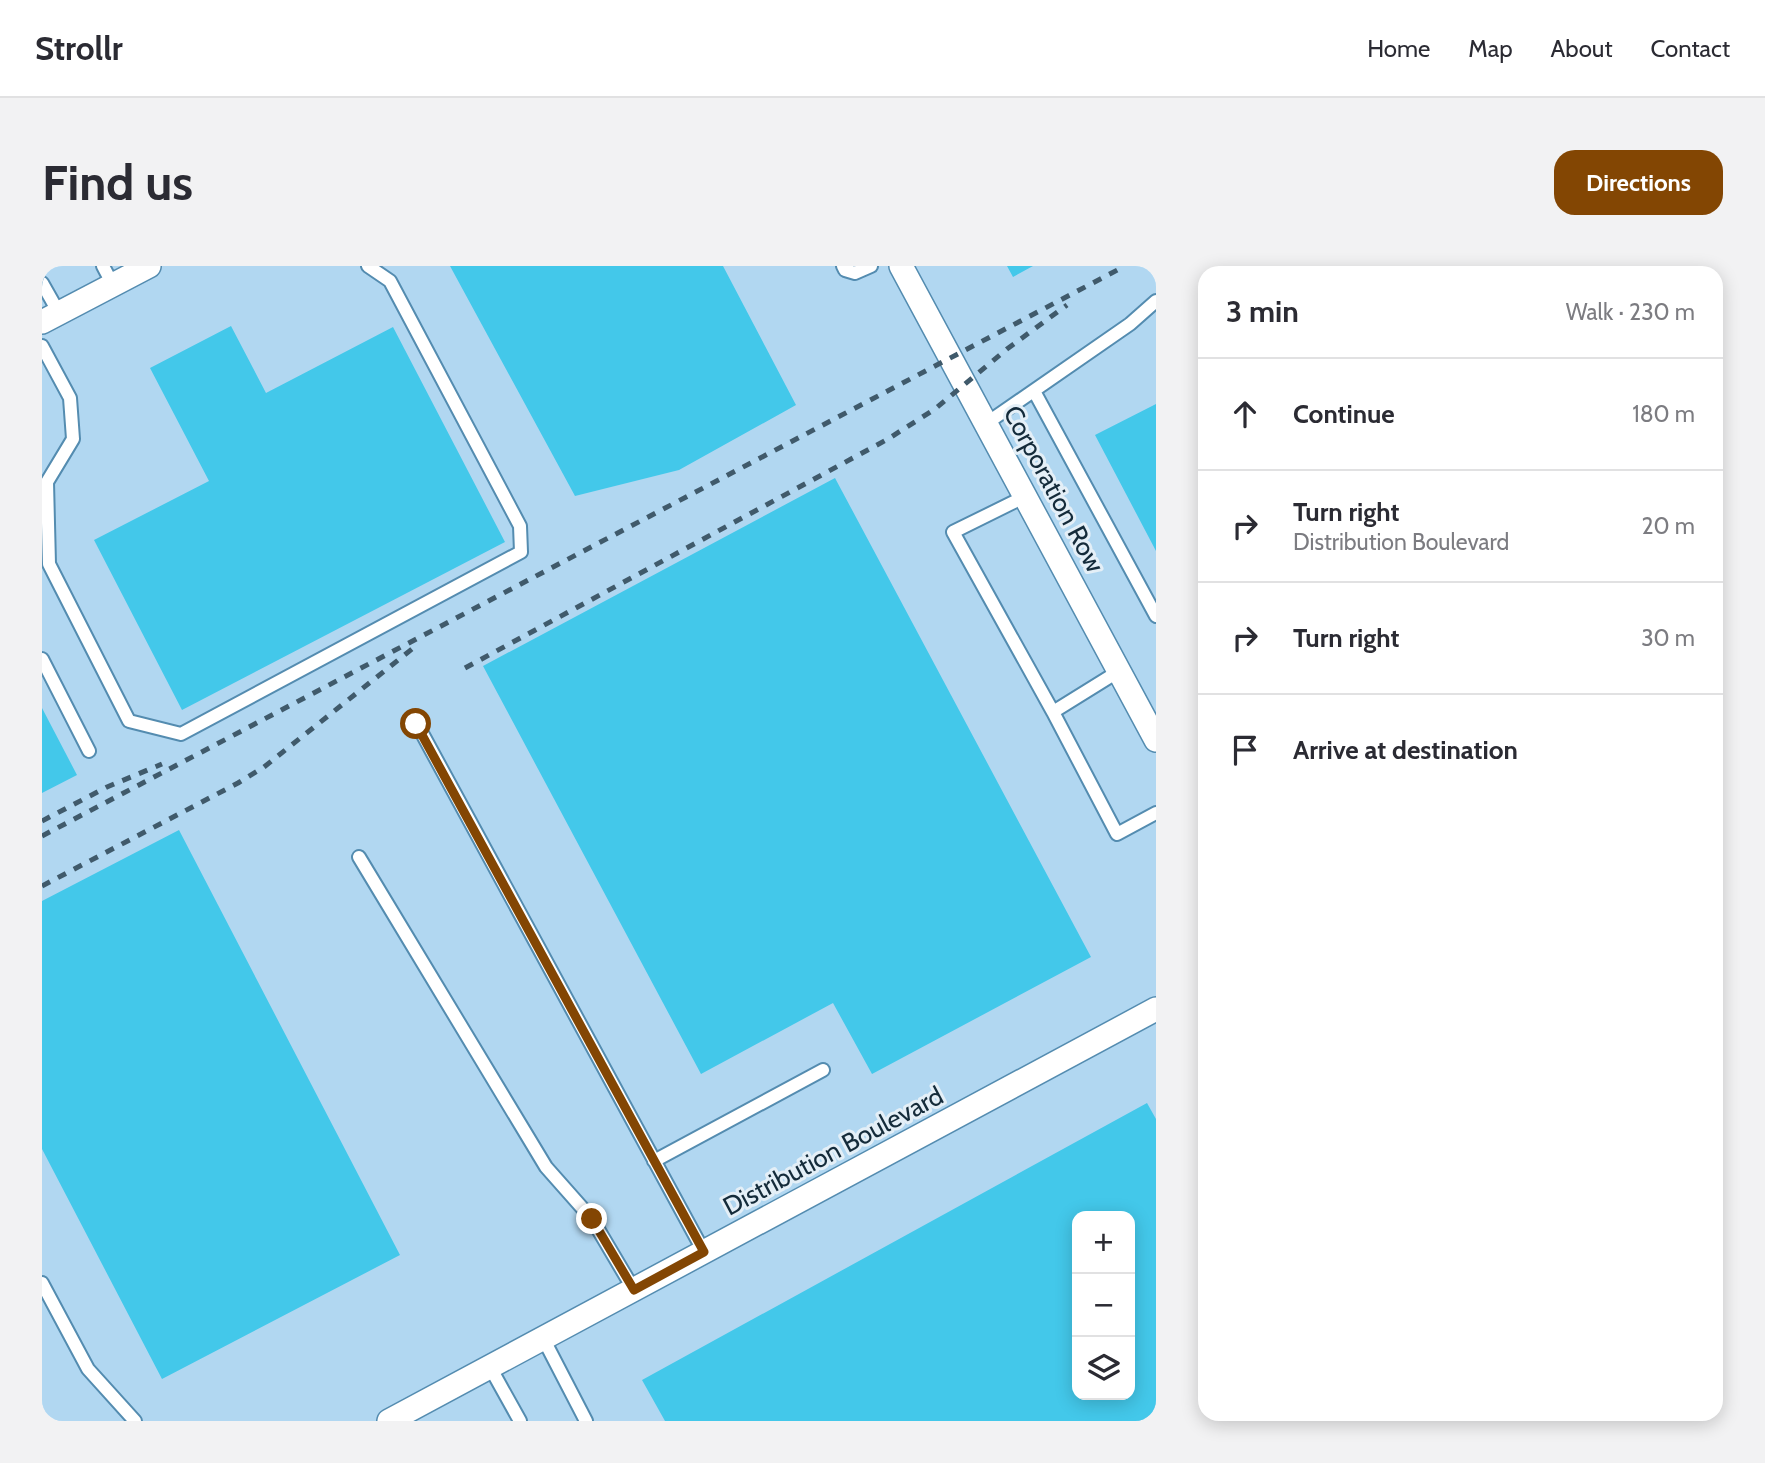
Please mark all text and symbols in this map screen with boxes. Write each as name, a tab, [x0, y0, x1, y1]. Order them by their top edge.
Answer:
text: Strollr	[35, 28, 123, 68]
text: Home	[1367, 34, 1430, 63]
text: Map	[1468, 34, 1513, 63]
text: About	[1551, 34, 1613, 63]
text: Contact	[1651, 34, 1730, 63]
button: Directions	[1554, 150, 1723, 215]
text: Find us	[42, 153, 193, 212]
text: 3 min	[1226, 293, 1299, 330]
text: Walk · 230 m	[1566, 298, 1695, 326]
icon: ahead	[1226, 395, 1264, 433]
text: Continue	[1293, 398, 1395, 430]
street label: Corporation Row	[997, 400, 1111, 578]
text: 180 m	[1632, 400, 1695, 428]
text: Turn right	[1293, 496, 1399, 528]
icon: right	[1226, 507, 1264, 545]
text: 20 m	[1642, 512, 1695, 540]
text: Distribution Boulevard	[1293, 528, 1509, 556]
icon: right	[1226, 619, 1264, 657]
text: Turn right	[1293, 622, 1399, 654]
text: 30 m	[1641, 624, 1695, 652]
route start	[400, 708, 431, 739]
icon: arrive	[1226, 731, 1264, 769]
text: Arrive at destination	[1293, 734, 1518, 766]
street label: Distribution Boulevard	[718, 1079, 948, 1223]
route end	[576, 1203, 607, 1234]
map controls	[1072, 1211, 1135, 1400]
button: +	[1072, 1211, 1135, 1274]
button: −	[1072, 1274, 1135, 1337]
button: layers	[1072, 1337, 1135, 1400]

